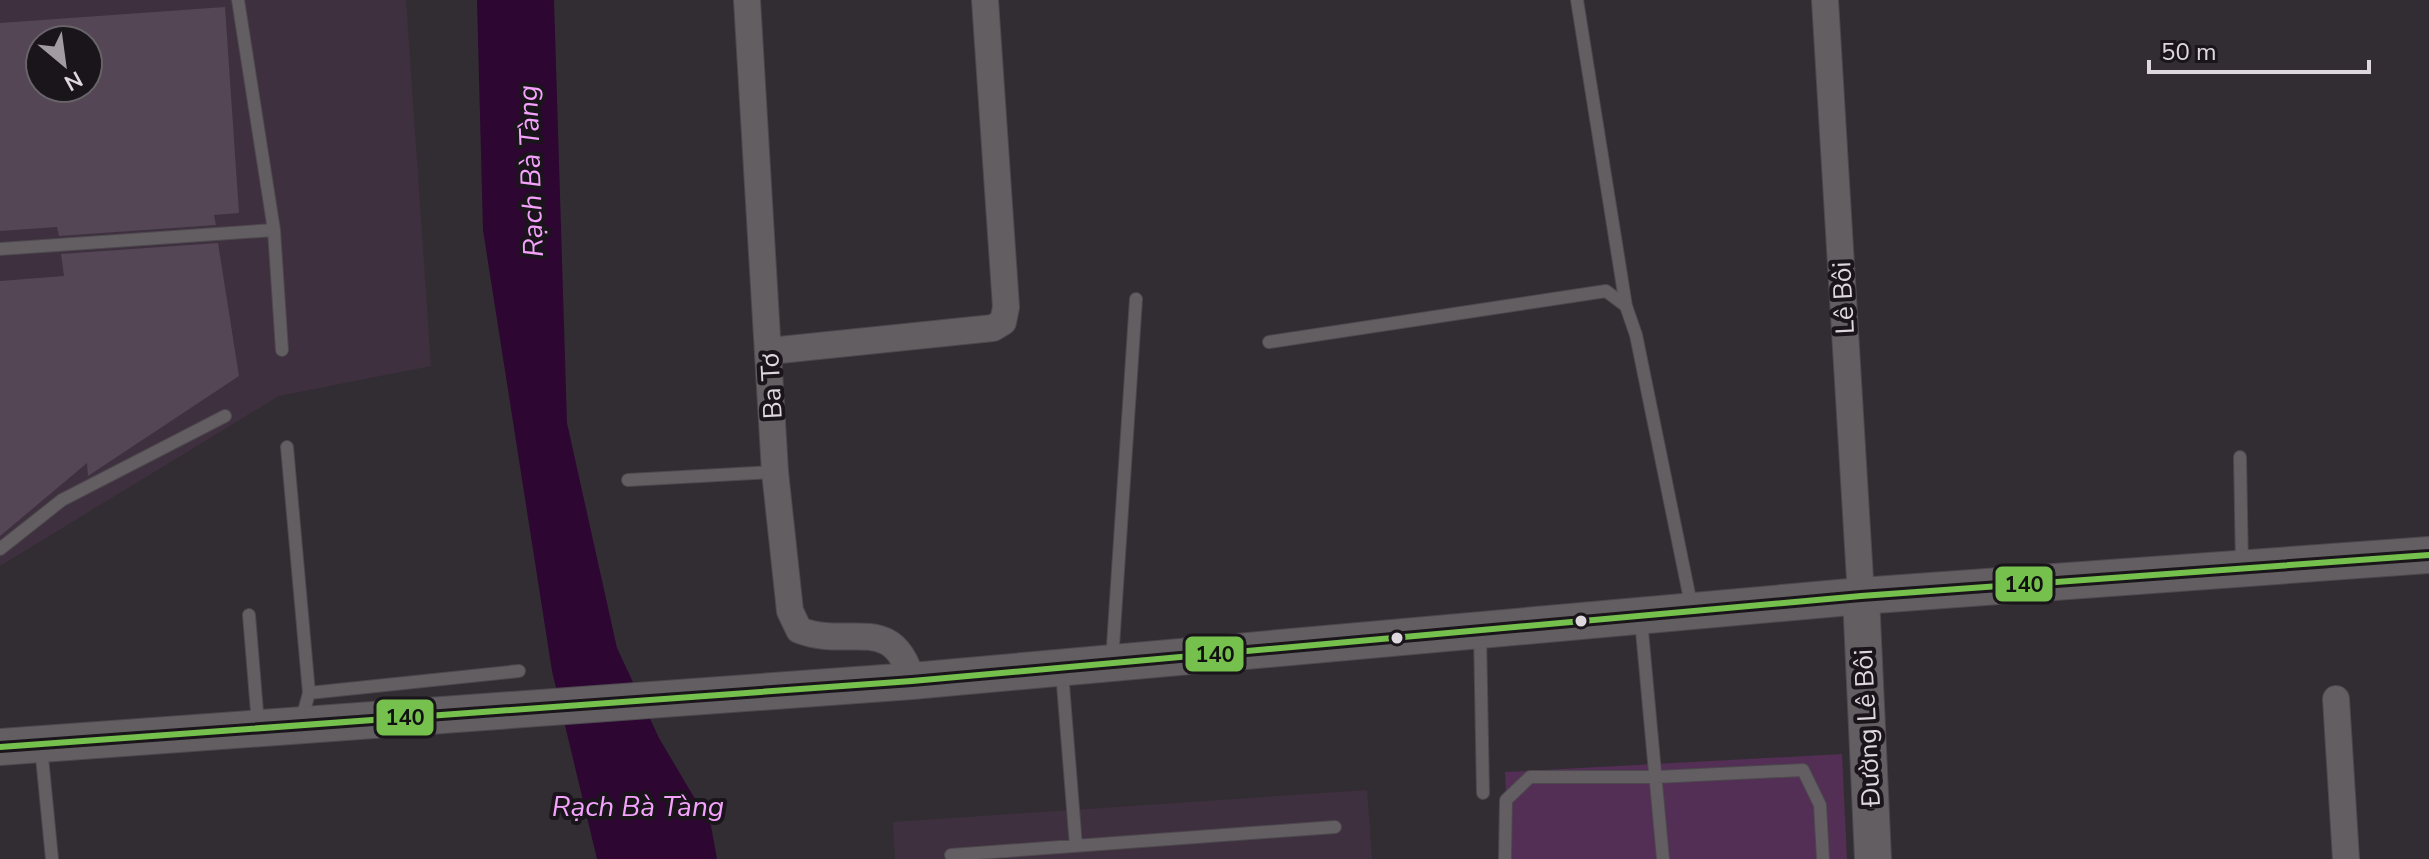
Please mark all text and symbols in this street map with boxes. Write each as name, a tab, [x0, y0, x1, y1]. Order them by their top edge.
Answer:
north arrow	[24, 24, 104, 104]
scale bar	[2149, 24, 2369, 74]
text: 50 m	[2161, 36, 2217, 68]
text: N	[59, 64, 88, 98]
water label: Rạch Bà Tàng	[509, 84, 553, 258]
street label: Lê Bôi	[1824, 261, 1863, 335]
street label: Ba Tơ	[752, 352, 791, 420]
line badge: 140	[1994, 565, 2054, 603]
text: 140	[2004, 570, 2044, 600]
unlabelled marker	[1573, 613, 1589, 629]
unlabelled marker	[1389, 630, 1405, 646]
line badge: 140	[1184, 635, 1245, 673]
text: 140	[1195, 640, 1235, 670]
street label: Đường Lê Bôi	[1846, 648, 1889, 809]
line badge: 140	[375, 698, 435, 737]
text: 140	[385, 703, 425, 733]
water label: Rạch Bà Tàng	[552, 788, 724, 826]

